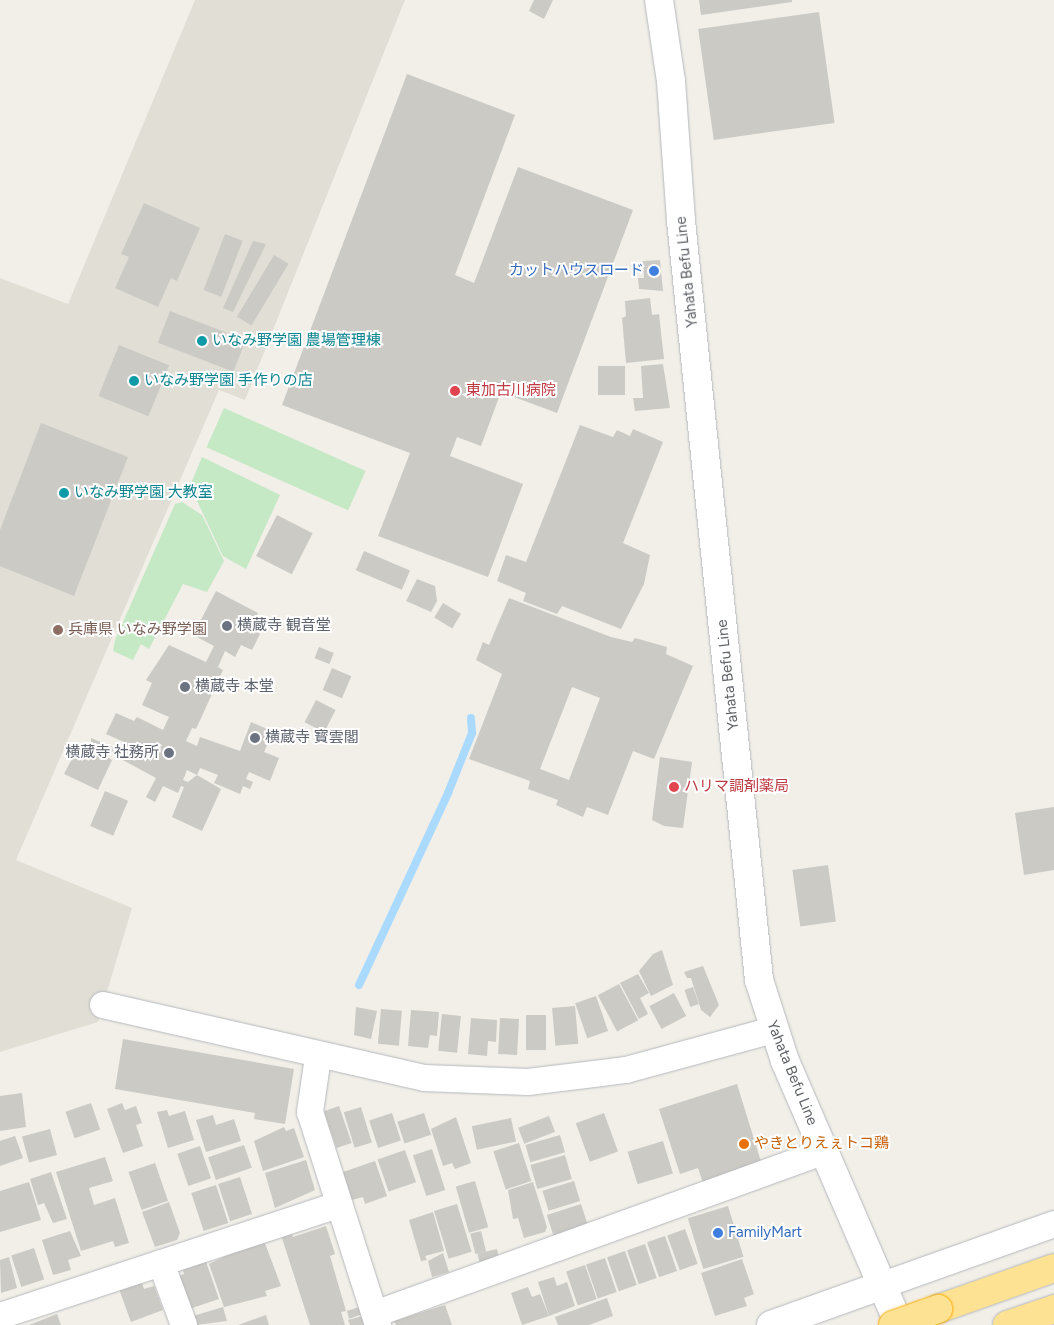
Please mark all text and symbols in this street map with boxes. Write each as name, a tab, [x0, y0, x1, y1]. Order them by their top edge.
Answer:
street label: Yahata Befu Line	[672, 216, 702, 328]
place label: カットハウスロード	[509, 262, 644, 280]
marker: カットハウスロード	[648, 265, 660, 277]
place label: いなみ野学園 農場管理棟	[212, 332, 381, 350]
marker: いなみ野学園 農場管理棟	[196, 335, 208, 347]
place label: いなみ野学園 手作りの店	[144, 372, 313, 390]
marker: いなみ野学園 手作りの店	[128, 375, 140, 387]
place label: 東加古川病院	[466, 382, 556, 400]
marker: 東加古川病院	[448, 384, 462, 398]
place label: いなみ野学園 大教室	[74, 484, 213, 502]
marker: いなみ野学園 大教室	[58, 487, 70, 499]
place label: 横蔵寺 観音堂	[237, 617, 331, 635]
street label: Yahata Befu Line	[713, 619, 743, 731]
marker: 横蔵寺 観音堂	[221, 620, 233, 632]
place label: 兵庫県 いなみ野学園	[68, 621, 207, 639]
marker: 兵庫県 いなみ野学園	[52, 624, 64, 636]
place label: 横蔵寺 本堂	[195, 678, 274, 696]
marker: 横蔵寺 本堂	[179, 681, 191, 693]
place label: 横蔵寺 寳雲閣	[265, 729, 359, 747]
marker: 横蔵寺 寳雲閣	[249, 732, 261, 744]
place label: 横蔵寺 社務所	[65, 744, 159, 762]
marker: 横蔵寺 社務所	[163, 747, 175, 759]
place label: ハリマ調剤薬局	[684, 778, 789, 796]
marker: ハリマ調剤薬局	[668, 781, 680, 793]
street label: Yahata Befu Line	[763, 1018, 821, 1128]
place label: やきとりえぇトコ鶏	[754, 1135, 889, 1153]
marker: やきとりえぇトコ鶏	[738, 1138, 750, 1150]
place label: FamilyMart	[728, 1224, 802, 1242]
marker: FamilyMart	[712, 1227, 724, 1239]

